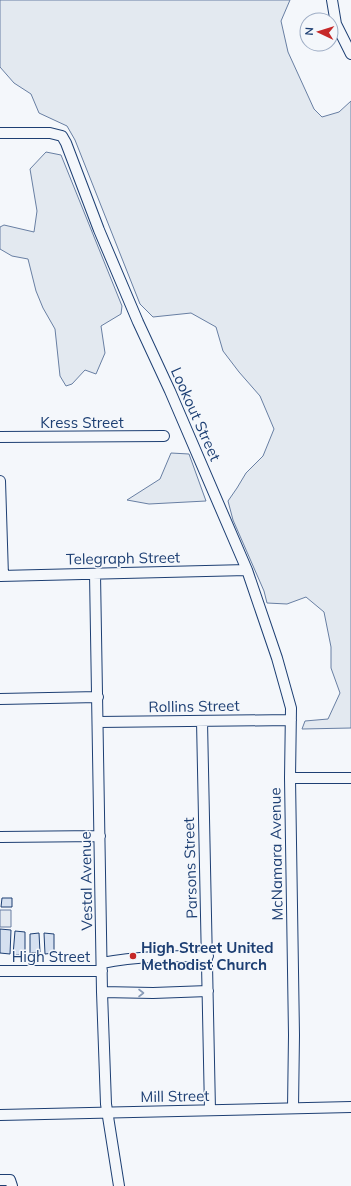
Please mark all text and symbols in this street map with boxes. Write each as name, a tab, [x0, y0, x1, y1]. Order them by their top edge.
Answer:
north arrow	[299, 12, 339, 52]
text: N	[302, 27, 316, 36]
street label: Lookout Street	[167, 364, 225, 464]
street label: Kress Street	[40, 413, 124, 432]
street label: Telegraph Street	[66, 548, 180, 568]
street label: Rollins Street	[148, 696, 240, 716]
street label: McNamara Avenue	[265, 787, 287, 921]
street label: Parsons Street	[179, 817, 201, 919]
street label: Vestal Avenue	[76, 831, 96, 931]
place label: High Street United Methodist Church	[141, 938, 273, 974]
street label: High Street	[12, 947, 90, 966]
marker: High Street United Methodist Church	[128, 951, 138, 961]
one-way arrow	[138, 989, 144, 997]
street label: Mill Street	[140, 1086, 210, 1106]

